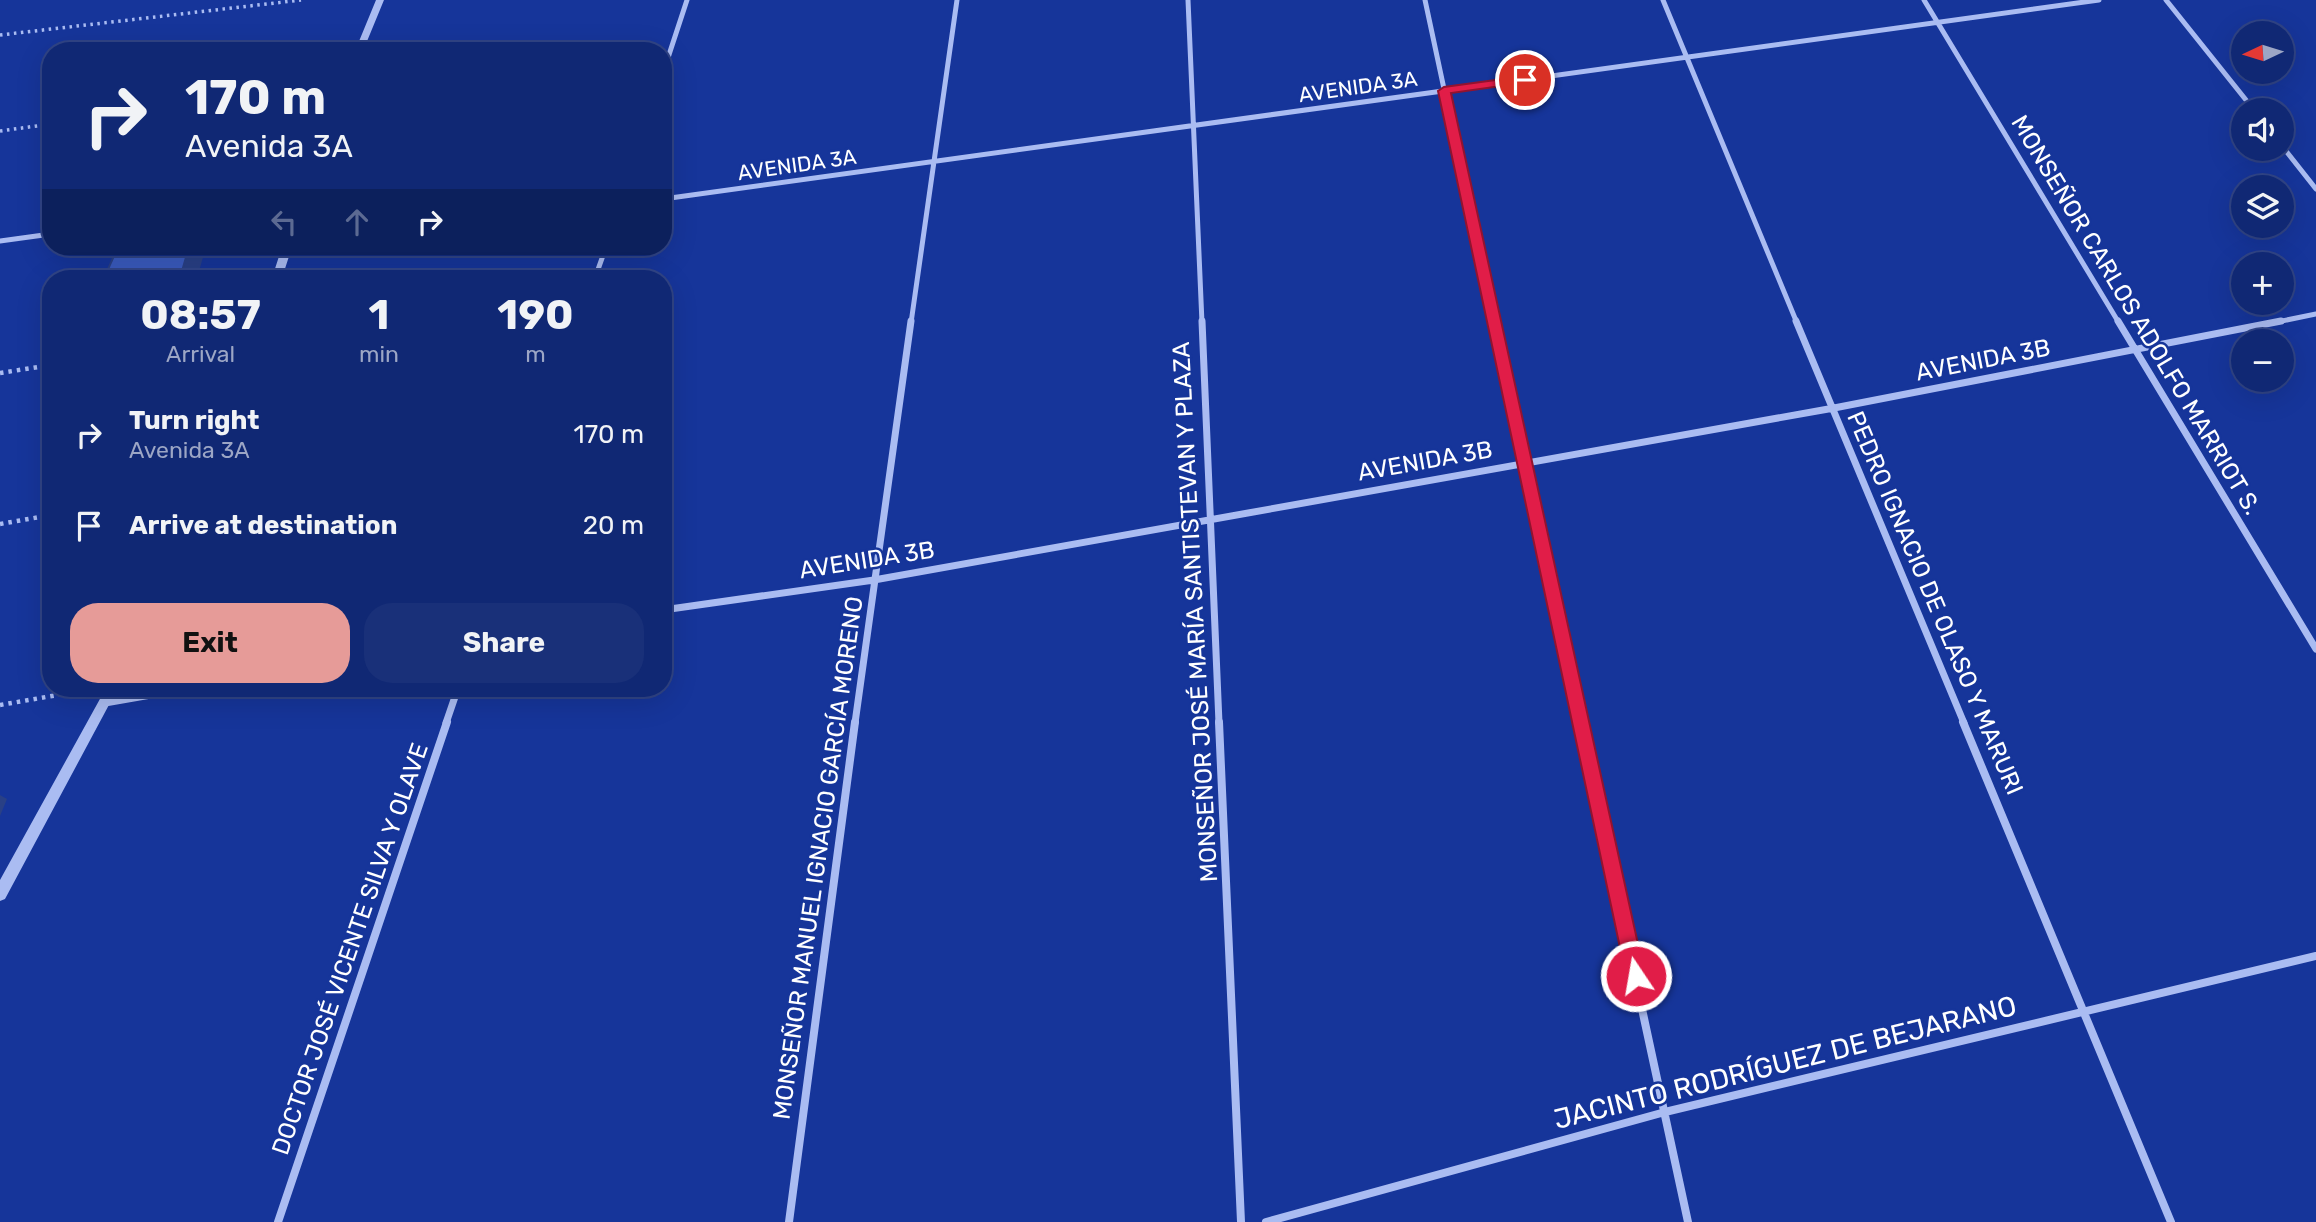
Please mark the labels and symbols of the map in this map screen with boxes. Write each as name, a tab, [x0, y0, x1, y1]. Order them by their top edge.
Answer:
north arrow	[2231, 21, 2294, 84]
pin	[1495, 50, 1555, 110]
street label: AVENIDA 3A	[1297, 66, 1419, 107]
street label: MONSEÑOR CARLOS ADOLFO MARRIOT S.	[2005, 110, 2267, 520]
street label: AVENIDA 3A	[736, 144, 858, 185]
street label: AVENIDA 3B	[1913, 333, 2053, 387]
street label: MONSEÑOR JOSÉ MARÍA SANTISTEVAN Y PLAZA	[1167, 341, 1223, 883]
street label: PEDRO IGNACIO DE OLASO Y MARURI	[1841, 407, 2029, 799]
street label: AVENIDA 3B	[1355, 435, 1495, 487]
street label: AVENIDA 3B	[797, 536, 937, 584]
street label: MONSEÑOR MANUEL IGNACIO GARCÍA MORENO	[767, 595, 869, 1121]
street label: DOCTOR JOSÉ VICENTE SILVA Y OLAVE	[266, 739, 434, 1159]
position arrow	[1599, 939, 1673, 1013]
street label: JACINTO RODRÍGUEZ DE BEJARANO	[1550, 989, 2020, 1136]

